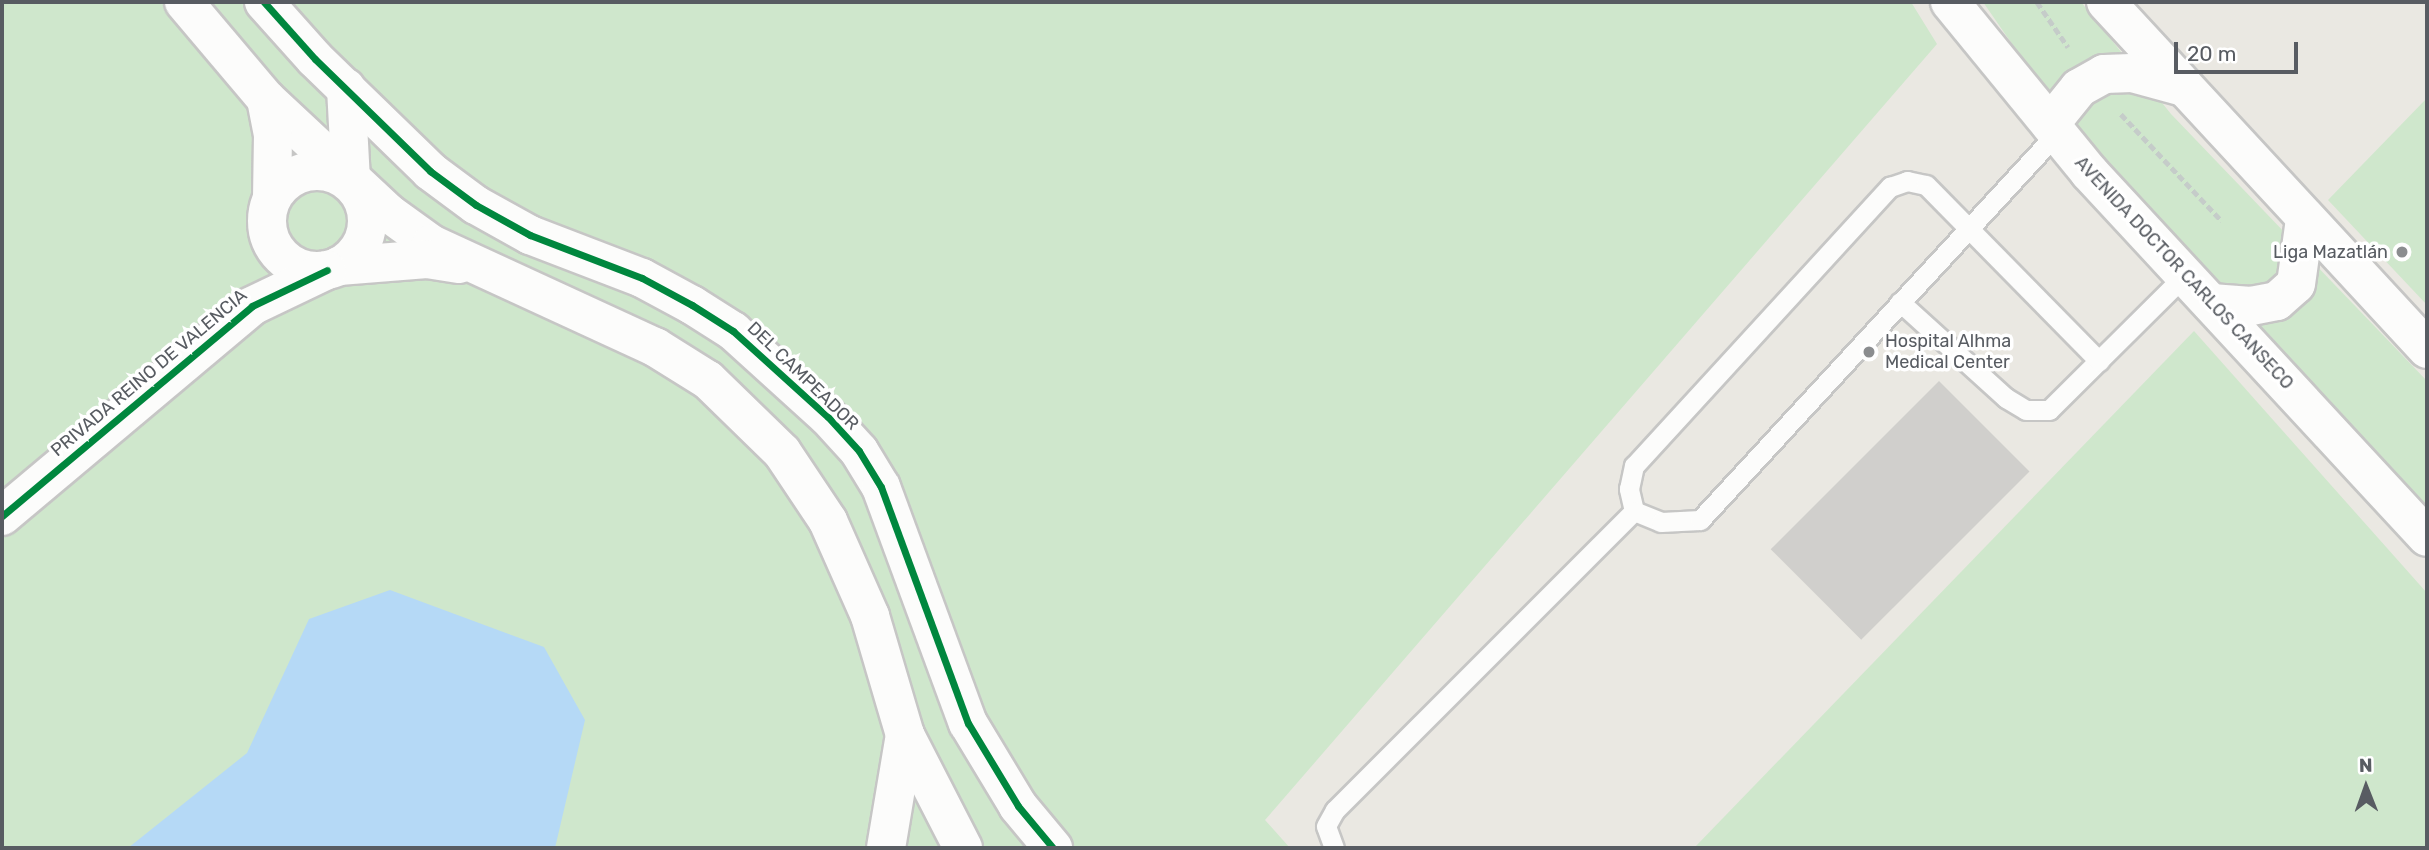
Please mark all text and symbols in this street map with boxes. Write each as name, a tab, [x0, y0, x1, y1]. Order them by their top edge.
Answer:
scale bar	[2177, 28, 2301, 72]
text: 20 m	[2187, 41, 2236, 66]
street label: AVENIDA DOCTOR CARLOS CANSECO	[2070, 152, 2298, 394]
place label: Liga Mazatlán	[2273, 241, 2388, 263]
marker: Liga Mazatlán	[2394, 244, 2410, 260]
street label: PRIVADA REINO DE VALENCIA	[46, 284, 252, 462]
street label: DEL CAMPEADOR	[743, 317, 863, 435]
place label: Hospital Alhma Medical Center	[1885, 331, 2012, 374]
marker: Hospital Alhma Medical Center	[1859, 342, 1879, 362]
north arrow	[2331, 752, 2401, 822]
text: N	[2359, 754, 2373, 777]

